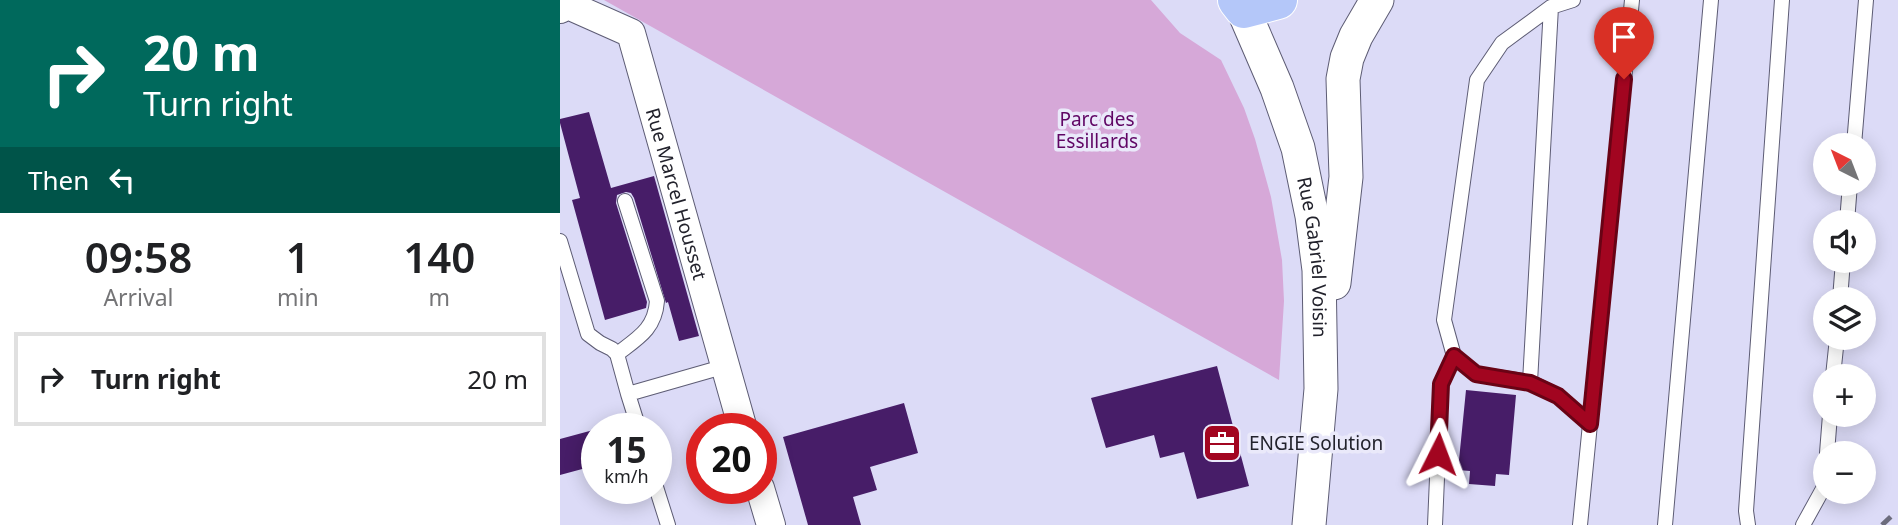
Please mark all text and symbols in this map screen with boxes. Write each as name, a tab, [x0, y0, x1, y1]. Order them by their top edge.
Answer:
pin	[1594, 7, 1654, 79]
icon: arrive	[1605, 18, 1643, 56]
text: 20 m	[143, 19, 260, 85]
icon: right	[28, 28, 119, 119]
text: Turn right	[143, 82, 293, 125]
street label: Rue Marcel Housset	[640, 105, 713, 283]
park label: Parc des Essillards	[1056, 106, 1138, 154]
north arrow	[1813, 133, 1876, 196]
map controls	[1813, 133, 1876, 504]
icon: left	[103, 161, 141, 199]
text: Then	[28, 162, 89, 198]
street label: Rue Gabriel Voisin	[1291, 174, 1333, 338]
button: sound	[1813, 210, 1876, 273]
text: 09:58	[85, 228, 192, 285]
text: 1	[286, 228, 310, 285]
text: 140	[403, 228, 475, 285]
text: Arrival	[103, 281, 174, 313]
text: min	[277, 281, 319, 313]
text: m	[429, 281, 450, 313]
button: layers	[1813, 287, 1876, 350]
icon: right	[32, 360, 70, 398]
text: Turn right	[91, 361, 221, 397]
text: 20 m	[467, 361, 528, 397]
button: +	[1813, 364, 1876, 427]
speed limit sign: 20	[686, 413, 777, 504]
position arrow	[1401, 417, 1475, 491]
office icon: ENGIE Solution	[1201, 422, 1243, 464]
text: 15	[606, 426, 647, 473]
place label: ENGIE Solution	[1249, 430, 1383, 456]
button: −	[1813, 441, 1876, 504]
text: km/h	[604, 464, 649, 488]

